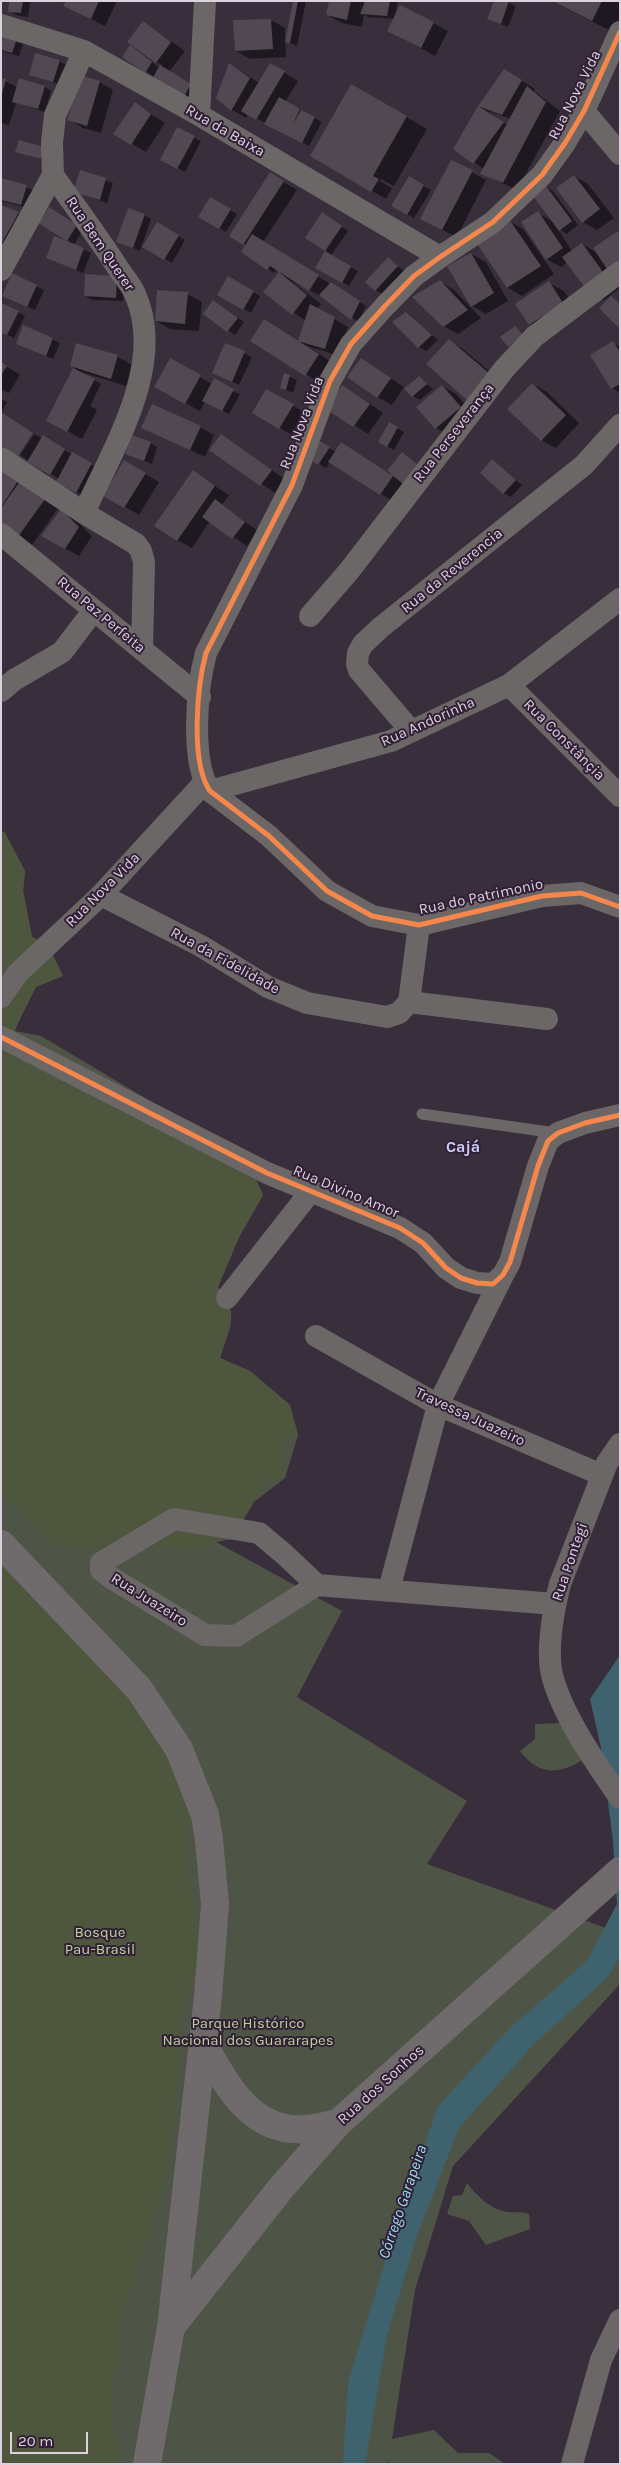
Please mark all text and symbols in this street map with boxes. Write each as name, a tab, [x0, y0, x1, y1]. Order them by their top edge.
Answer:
street label: Rua Nova Vida	[545, 47, 605, 143]
street label: Rua da Baixa	[182, 101, 268, 161]
street label: Rua Bem Querer	[62, 193, 138, 295]
street label: Rua Nova Vida	[276, 374, 328, 472]
street label: Rua Perseverança	[410, 380, 498, 486]
street label: Rua da Reverencia	[398, 524, 506, 618]
street label: Rua Paz Perfeita	[53, 573, 149, 657]
street label: Rua Andorinha	[378, 693, 478, 751]
street label: Rua Constânçia	[520, 696, 608, 784]
street label: Rua Nova Vida	[62, 849, 144, 931]
street label: Rua do Patrimonio	[417, 875, 545, 919]
street label: Rua da Fidelidade	[167, 924, 283, 998]
district label: Cajá	[446, 1137, 480, 1157]
street label: Rua Divino Amor	[290, 1162, 402, 1222]
street label: Travessa Juazeiro	[412, 1384, 528, 1450]
street label: Rua Pontegi	[548, 1520, 592, 1604]
street label: Rua Juazeiro	[108, 1569, 190, 1631]
park label: Bosque Pau-Brasil	[65, 1924, 135, 1959]
park label: Parque Histórico Nacional dos Guararapes	[162, 2015, 334, 2050]
street label: Rua dos Sonhos	[334, 2041, 428, 2129]
water label: Córrego Garapeira	[375, 2143, 431, 2261]
scale bar	[12, 2422, 90, 2454]
text: 20 m	[18, 2432, 53, 2450]

